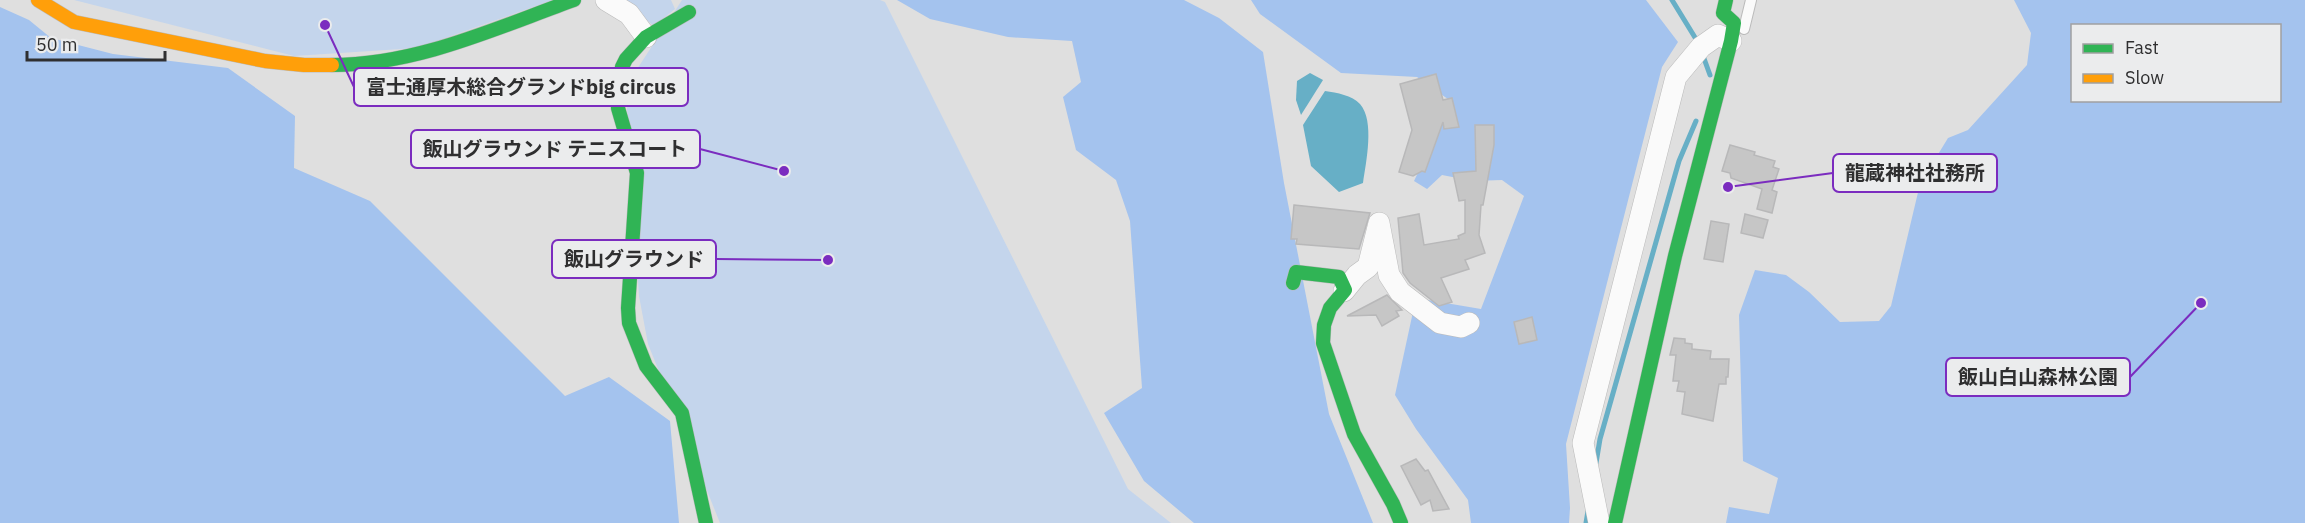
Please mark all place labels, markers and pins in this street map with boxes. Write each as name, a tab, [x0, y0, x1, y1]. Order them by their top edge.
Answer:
callout: 富士通厚木総合グランドbig circus	[354, 68, 688, 106]
callout: 飯山グラウンド テニスコート	[411, 130, 700, 168]
callout: 龍蔵神社社務所	[1833, 154, 1997, 192]
callout: 飯山グラウンド	[552, 240, 716, 278]
callout: 飯山白山森林公園	[1946, 358, 2130, 396]

